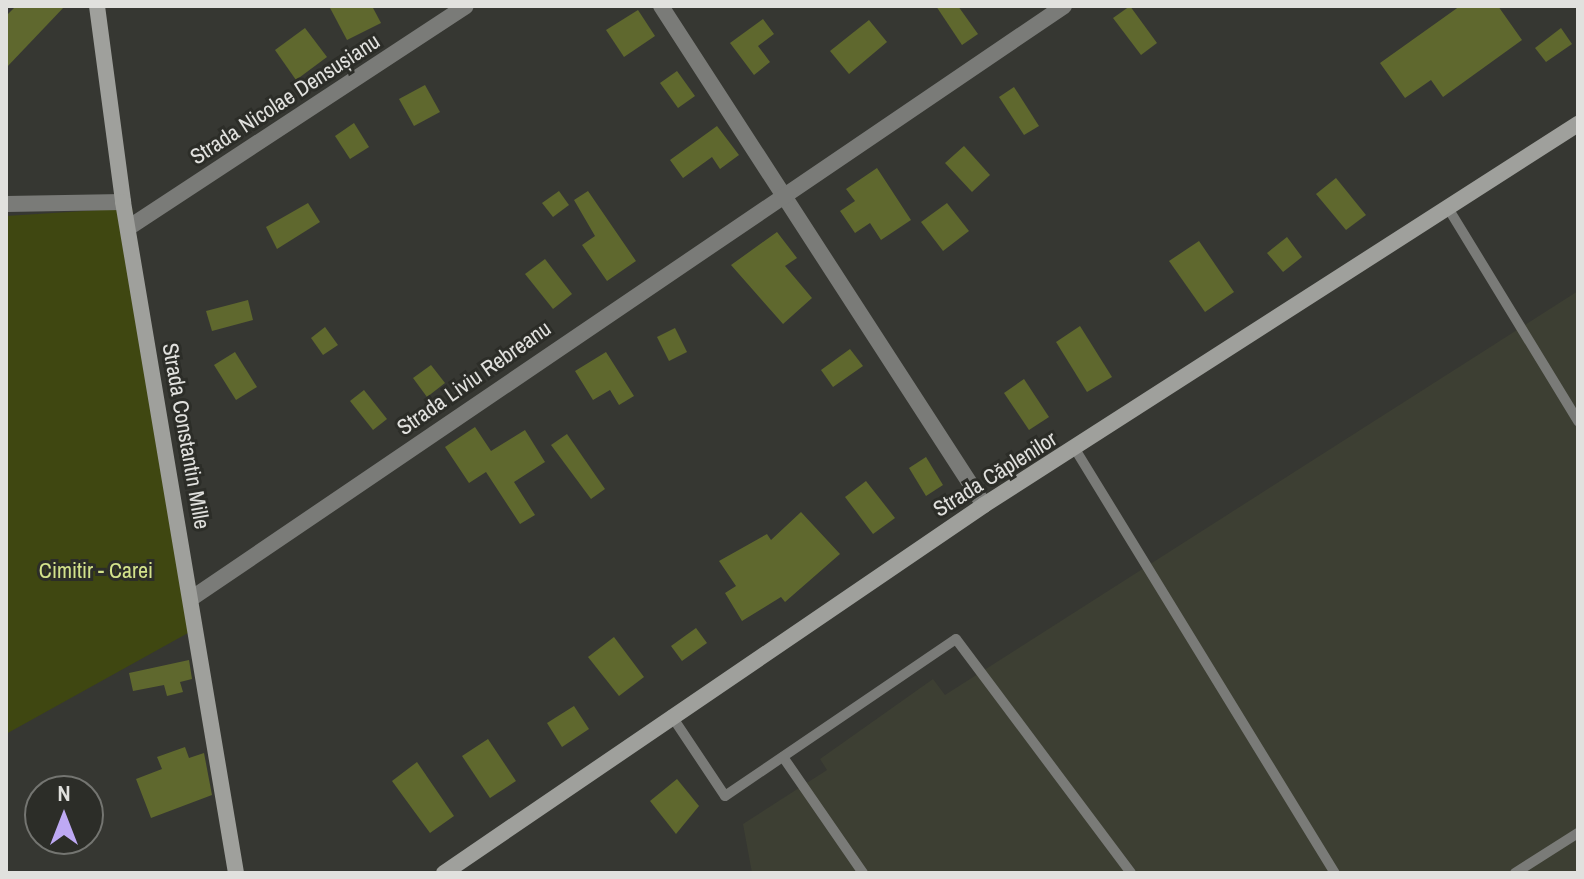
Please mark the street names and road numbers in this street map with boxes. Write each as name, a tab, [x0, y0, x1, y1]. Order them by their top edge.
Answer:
street label: Strada Nicolae Densușianu	[185, 28, 385, 170]
street label: Strada Liviu Rebreanu	[392, 315, 556, 441]
street label: Strada Constantin Mille	[157, 341, 215, 531]
street label: Strada Căplenilor	[928, 426, 1062, 522]

